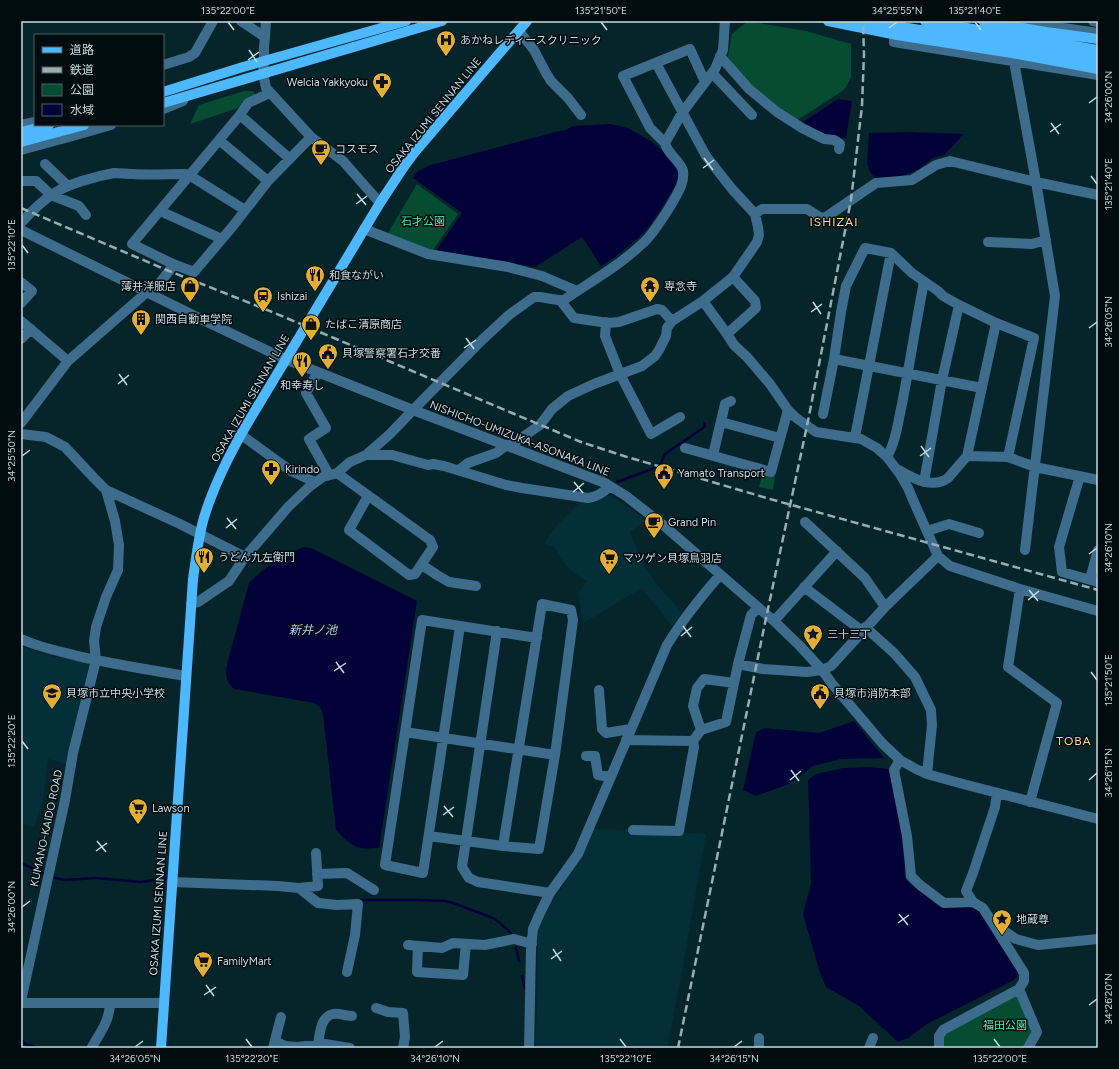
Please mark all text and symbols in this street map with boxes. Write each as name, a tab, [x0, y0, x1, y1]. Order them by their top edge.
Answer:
text: 135°22'00"E	[201, 4, 255, 17]
text: 135°21'50"E	[575, 4, 627, 17]
text: 34°25'55"N	[871, 4, 923, 17]
text: 135°21'40"E	[949, 4, 1001, 17]
hospital icon: あかねレディースクリニック	[435, 29, 457, 57]
legend	[34, 34, 164, 126]
place label: あかねレディースクリニック	[460, 34, 602, 47]
text: 道路	[70, 43, 94, 57]
street label: OSAKA IZUMI SENNAN LINE	[383, 55, 484, 176]
text: 鉄道	[70, 63, 94, 77]
pharmacy icon: Welcia Yakkyoku	[371, 71, 393, 99]
text: 34°26'00"N	[1102, 71, 1115, 123]
place label: Welcia Yakkyoku	[287, 76, 368, 89]
text: 公園	[70, 83, 94, 97]
text: 水域	[70, 103, 94, 117]
cafe icon: コスモス	[310, 138, 332, 166]
place label: コスモス	[335, 143, 379, 156]
text: 135°21'40"E	[1102, 158, 1115, 210]
park label: 石才公園	[401, 215, 445, 228]
district label: ISHIZAI	[810, 215, 858, 229]
text: 135°22'10"E	[5, 219, 18, 271]
restaurant icon: 和食ながい	[304, 264, 326, 292]
place label: 和食ながい	[329, 269, 384, 282]
shop icon: 薄井洋服店	[179, 275, 201, 303]
temple icon: 専念寺	[639, 275, 661, 303]
place label: 薄井洋服店	[121, 280, 176, 293]
place label: 専念寺	[664, 280, 697, 293]
station icon: Ishizai	[252, 285, 274, 313]
place label: Ishizai	[277, 290, 307, 303]
text: 34°26'05"N	[1102, 296, 1115, 348]
building icon: 関西自動車学院	[130, 308, 152, 336]
place label: 関西自動車学院	[155, 313, 232, 326]
shop icon: たばこ清原商店	[300, 313, 322, 341]
place label: たばこ清原商店	[325, 318, 402, 331]
street label: OSAKA IZUMI SENNAN LINE	[209, 332, 292, 464]
public building icon: 貝塚警察署石才交番	[317, 342, 339, 370]
place label: 貝塚警察署石才交番	[342, 347, 441, 360]
restaurant icon: 和幸寿し	[291, 350, 313, 378]
place label: 和幸寿し	[280, 379, 324, 392]
street label: NISHICHO-UMIZUKA-ASONAKA LINE	[428, 398, 612, 479]
text: 34°25'50"N	[5, 430, 18, 482]
pharmacy icon: Kirindo	[260, 458, 282, 486]
public building icon: Yamato Transport	[653, 462, 675, 490]
place label: Kirindo	[285, 463, 320, 476]
place label: Yamato Transport	[678, 467, 765, 480]
cafe icon: Grand Pin	[643, 511, 665, 539]
place label: Grand Pin	[668, 516, 716, 529]
text: 34°26'10"N	[1102, 523, 1115, 573]
restaurant icon: うどん九左衛門	[193, 546, 215, 574]
supermarket icon: マツゲン貝塚鳥羽店	[598, 547, 620, 575]
place label: うどん九左衛門	[218, 551, 295, 564]
place label: マツゲン貝塚鳥羽店	[623, 552, 722, 565]
water label: 新井ノ池	[289, 623, 338, 637]
place icon: 三十三丁	[802, 623, 824, 651]
place label: 三十三丁	[827, 628, 871, 641]
text: 135°21'50"E	[1102, 654, 1115, 706]
school or university icon: 貝塚市立中央小学校	[41, 682, 63, 710]
public building icon: 貝塚市消防本部	[809, 682, 831, 710]
place label: 貝塚市立中央小学校	[66, 687, 165, 700]
place label: 貝塚市消防本部	[834, 687, 911, 700]
text: 135°22'20"E	[5, 714, 18, 768]
district label: TOBA	[1056, 734, 1092, 748]
text: 34°26'15"N	[1102, 748, 1115, 798]
street label: KUMANO-KAIDO ROAD	[28, 768, 65, 888]
supermarket icon: Lawson	[127, 797, 149, 825]
place label: Lawson	[152, 802, 190, 815]
street label: OSAKA IZUMI SENNAN LINE	[147, 830, 170, 976]
text: 34°26'00"N	[5, 881, 18, 933]
place icon: 地蔵尊	[991, 908, 1013, 936]
place label: 地蔵尊	[1016, 913, 1049, 926]
supermarket icon: FamilyMart	[192, 950, 214, 978]
place label: FamilyMart	[217, 955, 271, 968]
text: 34°26'20"N	[1102, 973, 1115, 1025]
park label: 福田公園	[983, 1019, 1027, 1032]
text: 34°26'05"N	[109, 1052, 161, 1065]
text: 135°22'20"E	[225, 1052, 279, 1065]
text: 34°26'10"N	[410, 1052, 460, 1065]
text: 135°22'10"E	[600, 1052, 652, 1065]
text: 34°26'15"N	[709, 1052, 759, 1065]
text: 135°22'00"E	[973, 1052, 1027, 1065]

